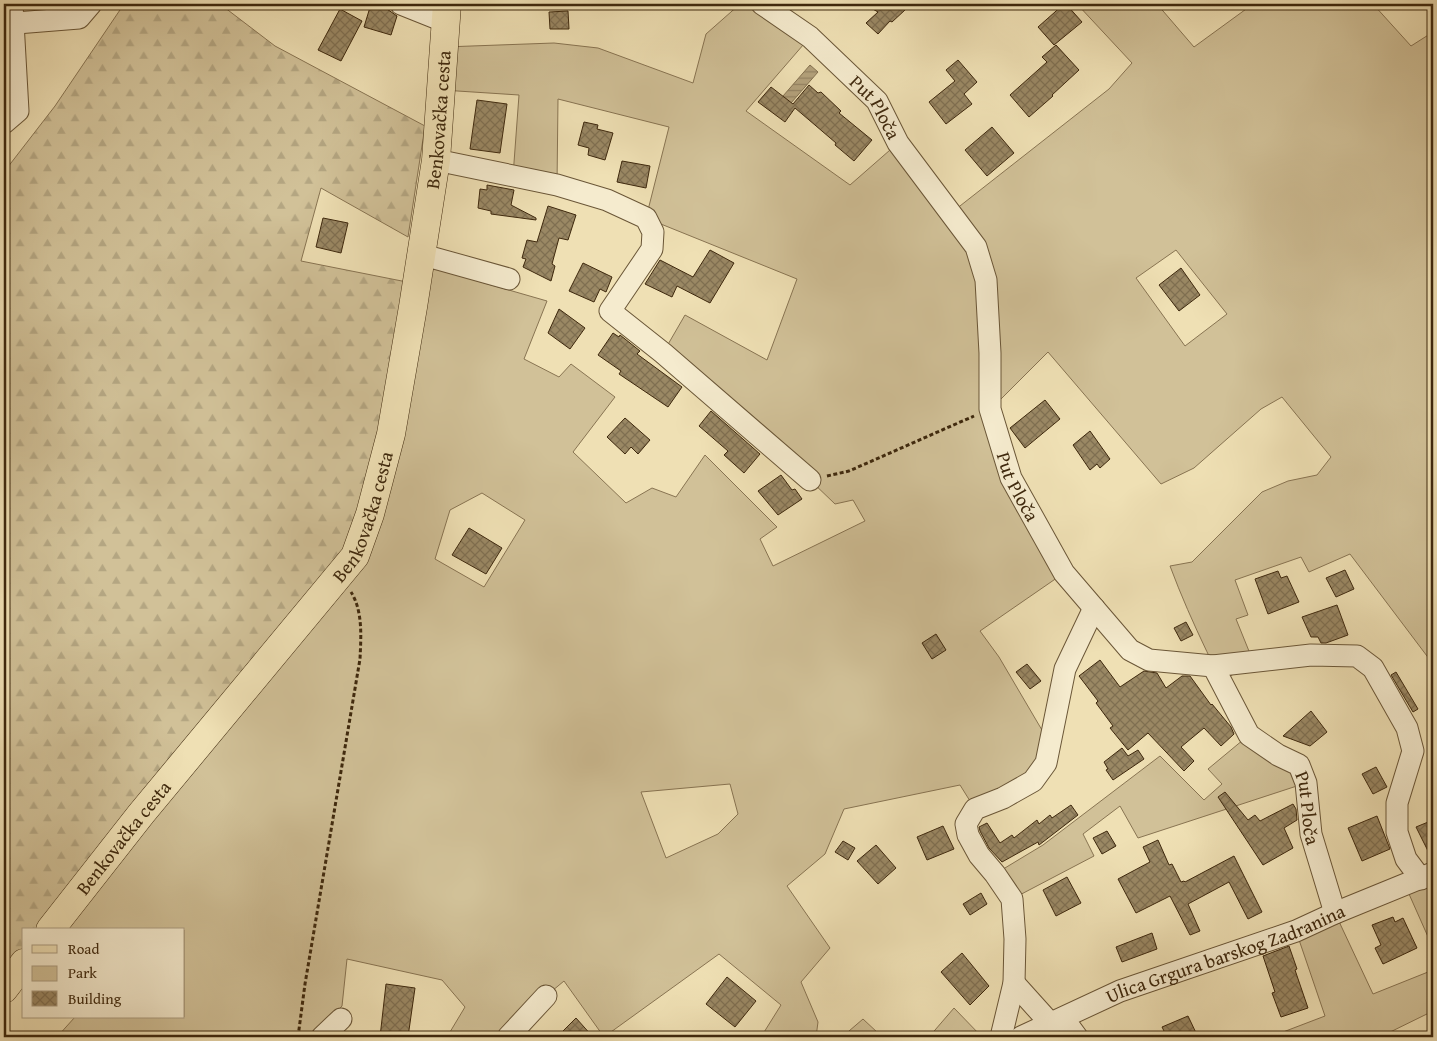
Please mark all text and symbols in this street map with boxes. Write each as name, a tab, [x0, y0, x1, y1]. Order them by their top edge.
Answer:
street label: Benkovačka cesta	[418, 49, 458, 191]
street label: Put Ploča	[844, 68, 908, 144]
street label: Benkovačka cesta	[325, 448, 400, 588]
street label: Put Ploča	[990, 448, 1046, 526]
street label: Put Ploča	[1289, 767, 1327, 848]
street label: Benkovačka cesta	[69, 774, 177, 900]
street label: Ulica Grgura barskog Zadranina	[1101, 897, 1349, 1010]
legend	[22, 928, 185, 1018]
text: Road	[68, 938, 99, 959]
text: Park	[68, 962, 97, 983]
text: Building	[68, 988, 122, 1009]

